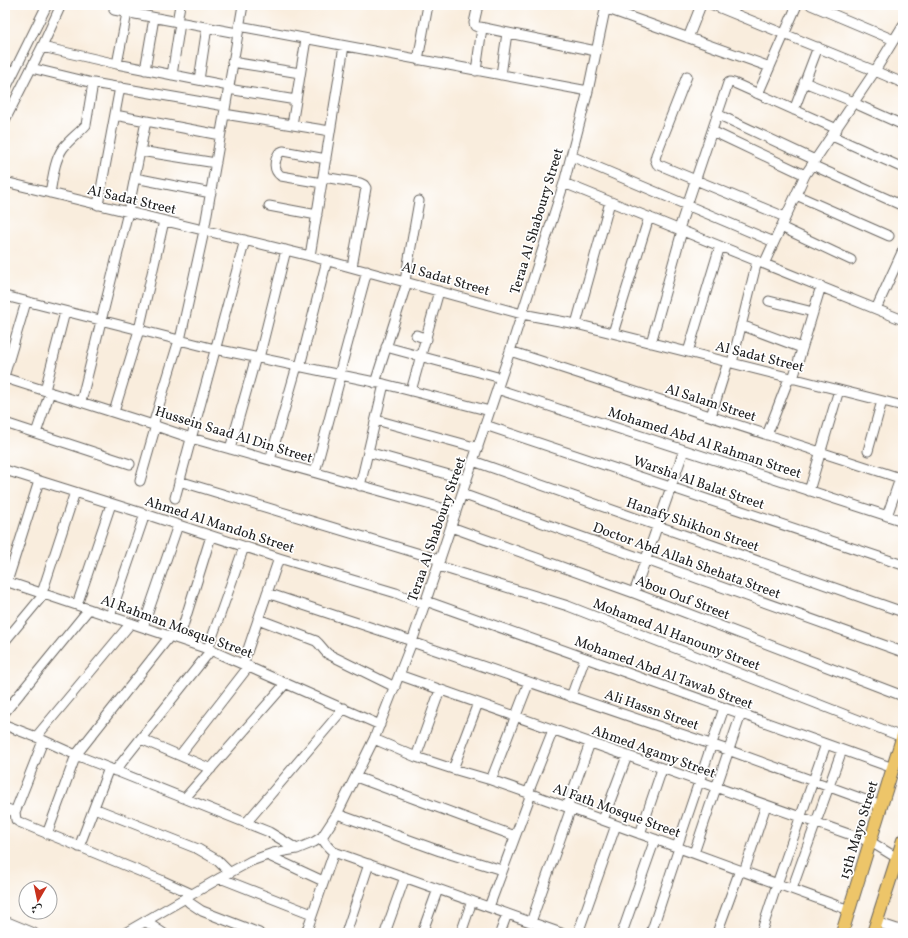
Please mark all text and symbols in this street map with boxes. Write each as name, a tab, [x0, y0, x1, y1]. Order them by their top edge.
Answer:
street label: Teraa Al Shaboury Street	[506, 146, 569, 297]
street label: Al Sadat Street	[85, 181, 178, 220]
street label: Al Sadat Street	[399, 258, 492, 301]
street label: Al Sadat Street	[713, 337, 806, 378]
street label: Al Salam Street	[663, 380, 759, 427]
street label: Hussein Saad Al Din Street	[152, 402, 315, 469]
street label: Mohamed Abd Al Rahman Street	[605, 403, 804, 484]
street label: Warsha Al Balat Street	[630, 452, 767, 515]
street label: Teraa Al Shaboury Street	[404, 455, 471, 604]
street label: Ahmed Al Mandoh Street	[142, 492, 297, 559]
street label: Hanafy Shikhon Street	[624, 494, 761, 557]
street label: Doctor Abd Allah Shehata Street	[590, 519, 783, 604]
street label: Abou Ouf Street	[633, 572, 732, 625]
street label: Al Rahman Mosque Street	[98, 591, 255, 664]
street label: Mohamed Al Hanouny Street	[590, 595, 763, 676]
street label: Mohamed Abd Al Tawab Street	[572, 632, 755, 715]
street label: Ali Hassn Street	[602, 685, 701, 735]
street label: Ahmed Agamy Street	[589, 721, 718, 784]
street label: Al Fath Mosque Street	[550, 779, 683, 843]
street label: 15th Mayo Street	[835, 779, 883, 882]
north arrow	[18, 880, 58, 920]
text: ش	[30, 900, 43, 917]

